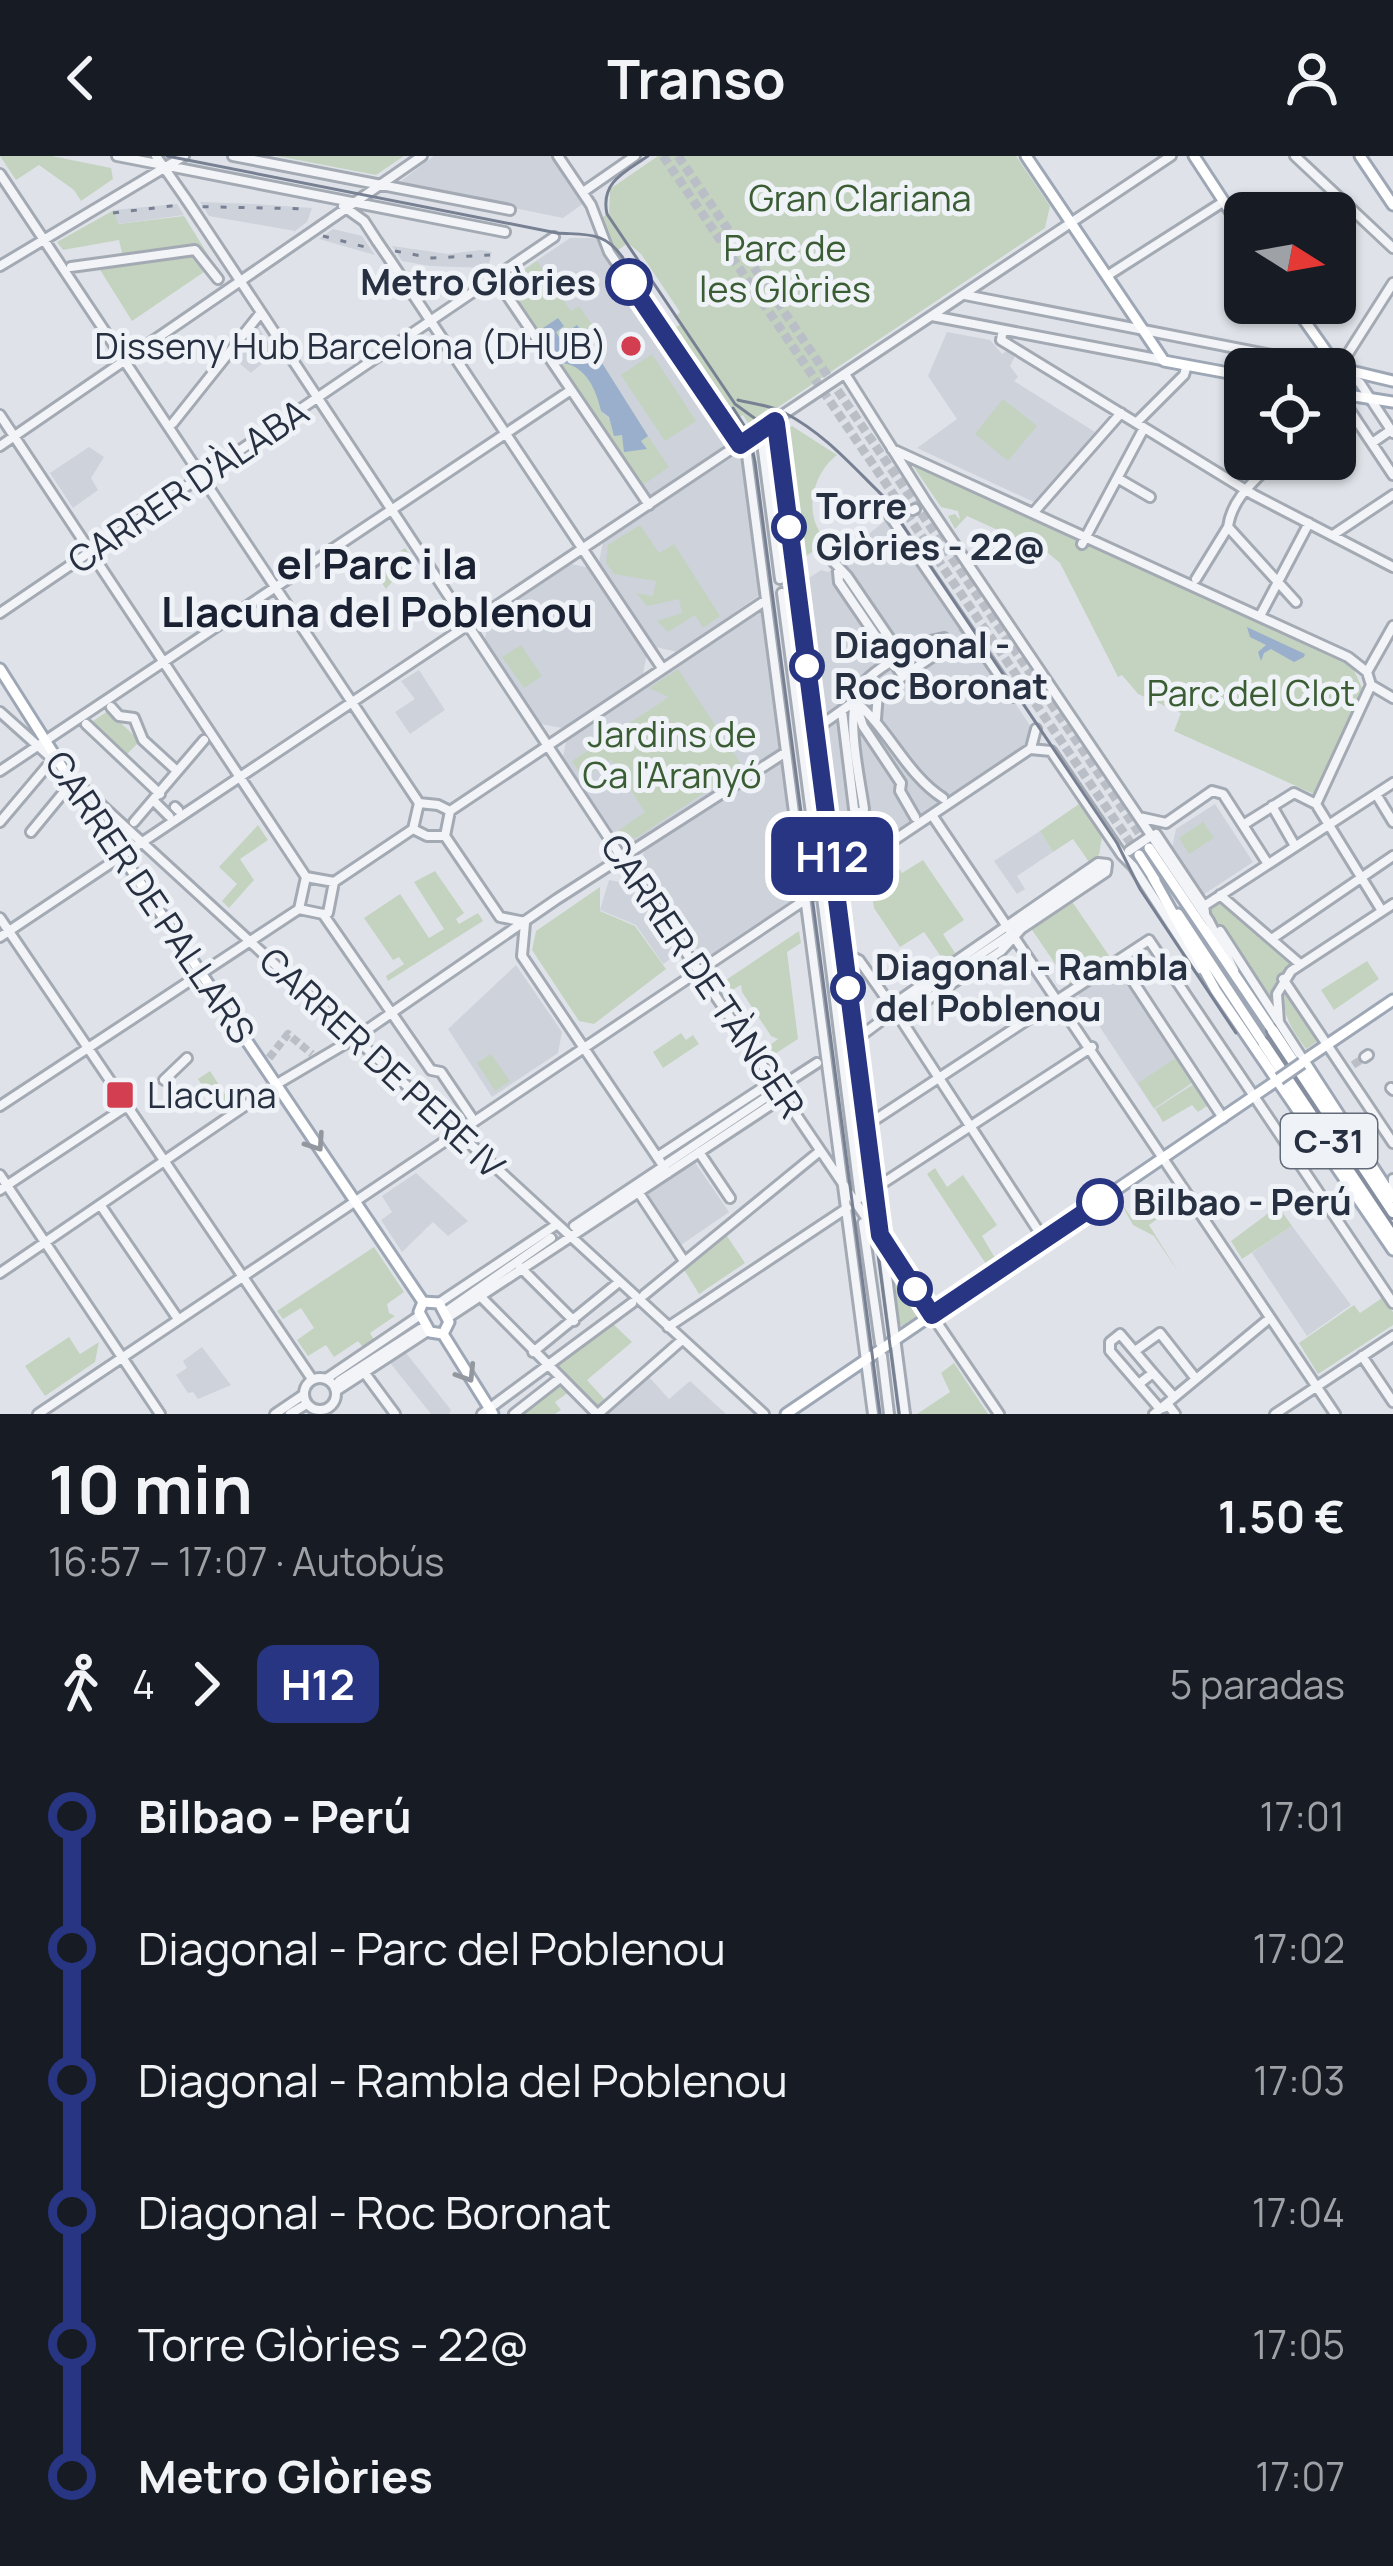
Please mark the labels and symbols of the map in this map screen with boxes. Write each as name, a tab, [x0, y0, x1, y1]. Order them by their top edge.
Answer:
park label: Gran Clariana	[748, 173, 972, 222]
north arrow	[1224, 192, 1356, 324]
park label: Parc de les Glòries	[699, 223, 871, 313]
place label: Metro Glòries	[360, 257, 596, 306]
marker: Metro Glòries	[607, 260, 651, 304]
place label: Disseny Hub Barcelona (DHUB)	[95, 321, 607, 370]
marker: Disseny Hub Barcelona (DHUB)	[618, 333, 644, 359]
street label: CARRER D'ÀLABA	[58, 387, 318, 584]
place label: Torre Glòries - 22@	[816, 481, 1046, 571]
marker: Torre Glòries - 22@	[773, 511, 805, 543]
district label: el Parc i la Llacuna del Poblenou	[161, 534, 593, 640]
place label: Diagonal - Roc Boronat	[834, 620, 1048, 710]
marker: Diagonal - Roc Boronat	[791, 650, 823, 682]
park label: Parc del Clot	[1147, 668, 1355, 717]
park label: Jardins de Ca l'Aranyó	[583, 709, 761, 799]
street label: CARRER DE PALLARS	[34, 741, 267, 1053]
line badge: H12	[763, 817, 901, 895]
street label: CARRER DE TÀNGER	[590, 824, 817, 1127]
street label: CARRER DE PERE IV	[249, 936, 516, 1189]
place label: Diagonal - Rambla del Poblenou	[875, 942, 1188, 1032]
marker: Diagonal - Rambla del Poblenou	[832, 972, 864, 1004]
place label: Llacuna	[147, 1070, 276, 1119]
marker: Llacuna	[104, 1079, 136, 1111]
road number: C-31	[1281, 1114, 1377, 1168]
one-way arrow	[301, 1129, 323, 1151]
place label: Bilbao - Perú	[1133, 1177, 1352, 1226]
marker: Bilbao - Perú	[1078, 1180, 1122, 1224]
unlabelled marker	[899, 1273, 931, 1305]
one-way arrow	[453, 1361, 475, 1383]

